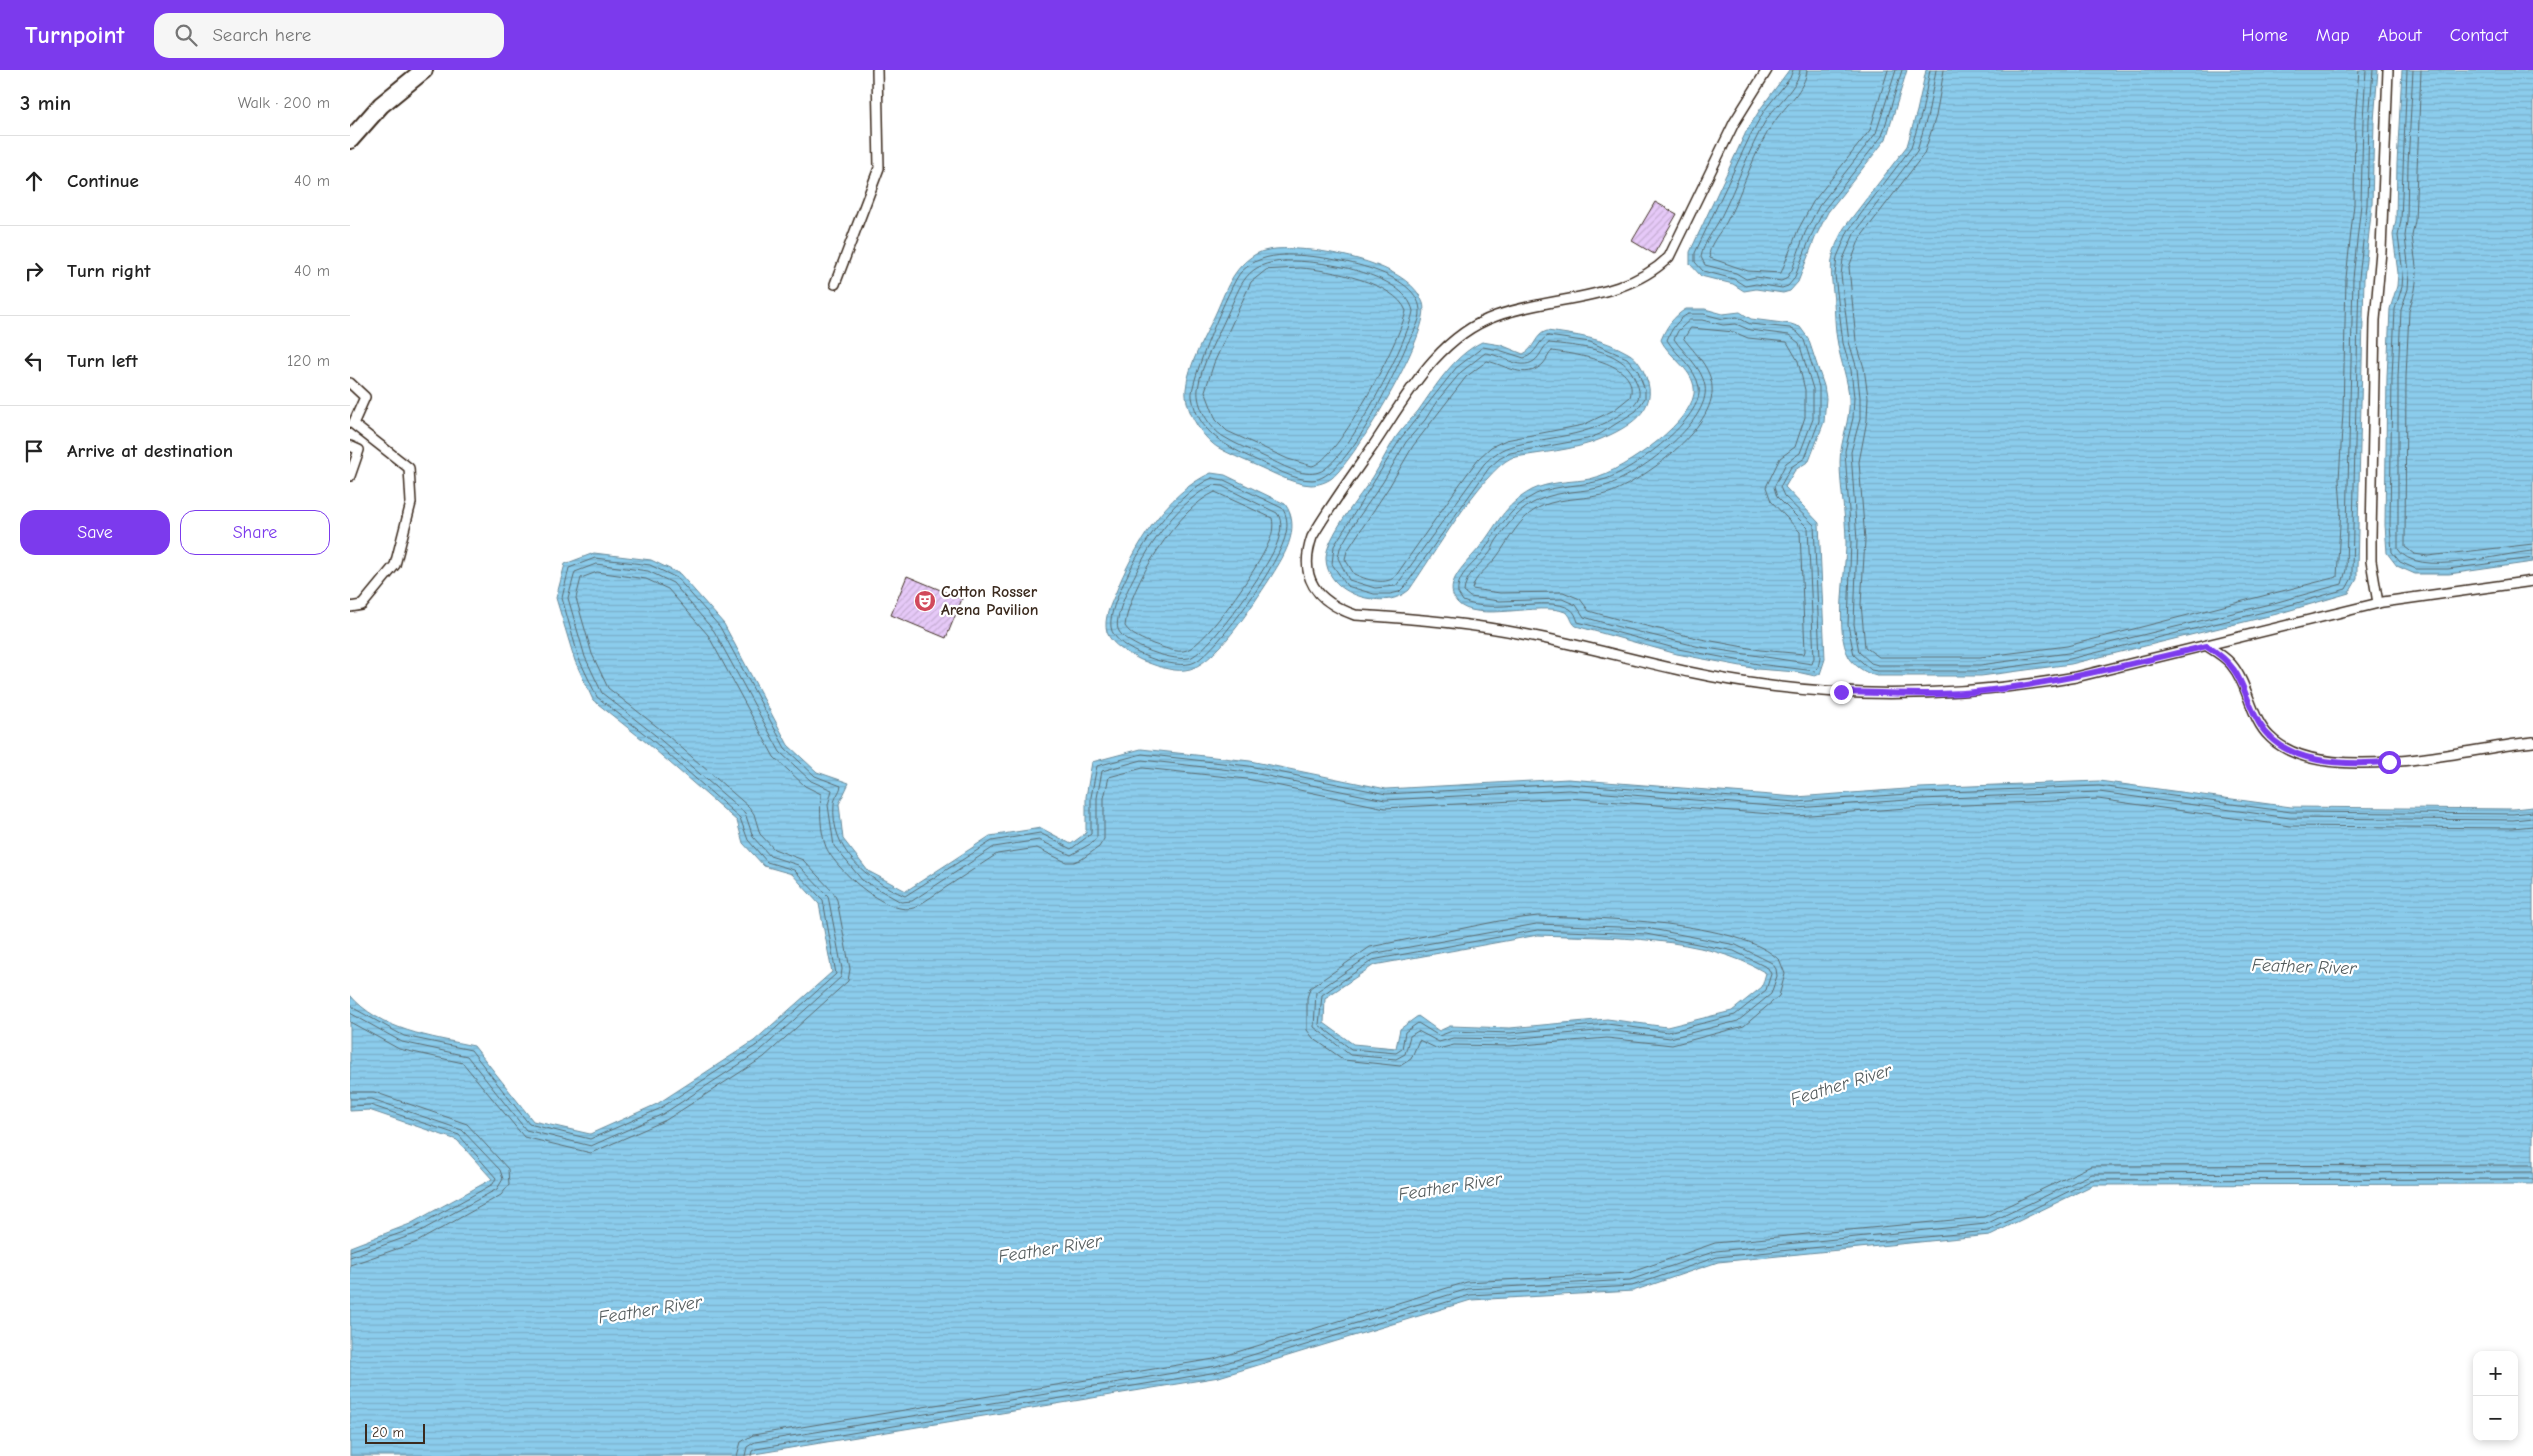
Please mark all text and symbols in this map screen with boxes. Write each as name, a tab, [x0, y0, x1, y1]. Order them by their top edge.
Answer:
search box	[154, 13, 504, 58]
text: Turnpoint	[25, 21, 124, 49]
icon: search	[172, 21, 200, 49]
text: Search here	[212, 24, 311, 46]
text: Home	[2241, 25, 2288, 46]
text: Map	[2316, 25, 2350, 46]
text: About	[2378, 25, 2422, 46]
text: Contact	[2450, 25, 2508, 46]
text: 3 min	[20, 91, 71, 115]
text: Walk · 200 m	[238, 94, 330, 112]
icon: ahead	[20, 167, 48, 195]
text: Continue	[67, 170, 139, 192]
text: 40 m	[294, 172, 330, 190]
icon: right	[20, 257, 48, 285]
text: Turn right	[67, 260, 151, 282]
text: 40 m	[294, 262, 330, 280]
icon: left	[20, 347, 48, 375]
text: Turn left	[67, 350, 138, 372]
text: 120 m	[287, 352, 330, 370]
icon: arrive	[20, 437, 48, 465]
text: Arrive at destination	[67, 440, 233, 462]
button: Save	[20, 510, 170, 555]
button: Share	[180, 510, 330, 555]
place label: Cotton Rosser Arena Pavilion	[941, 583, 1038, 619]
theatre icon: Cotton Rosser Arena Pavilion	[913, 589, 937, 613]
route end	[1830, 681, 1853, 704]
route start	[2378, 751, 2401, 774]
water label: Feather River	[2251, 955, 2358, 979]
water label: Feather River	[1788, 1059, 1895, 1110]
water label: Feather River	[1397, 1168, 1504, 1206]
water label: Feather River	[997, 1230, 1104, 1268]
water label: Feather River	[597, 1291, 704, 1329]
map controls	[2473, 1351, 2518, 1441]
button: +	[2473, 1351, 2518, 1396]
button: −	[2473, 1396, 2518, 1441]
scale bar	[365, 1421, 425, 1444]
text: 20 m	[372, 1424, 404, 1441]

